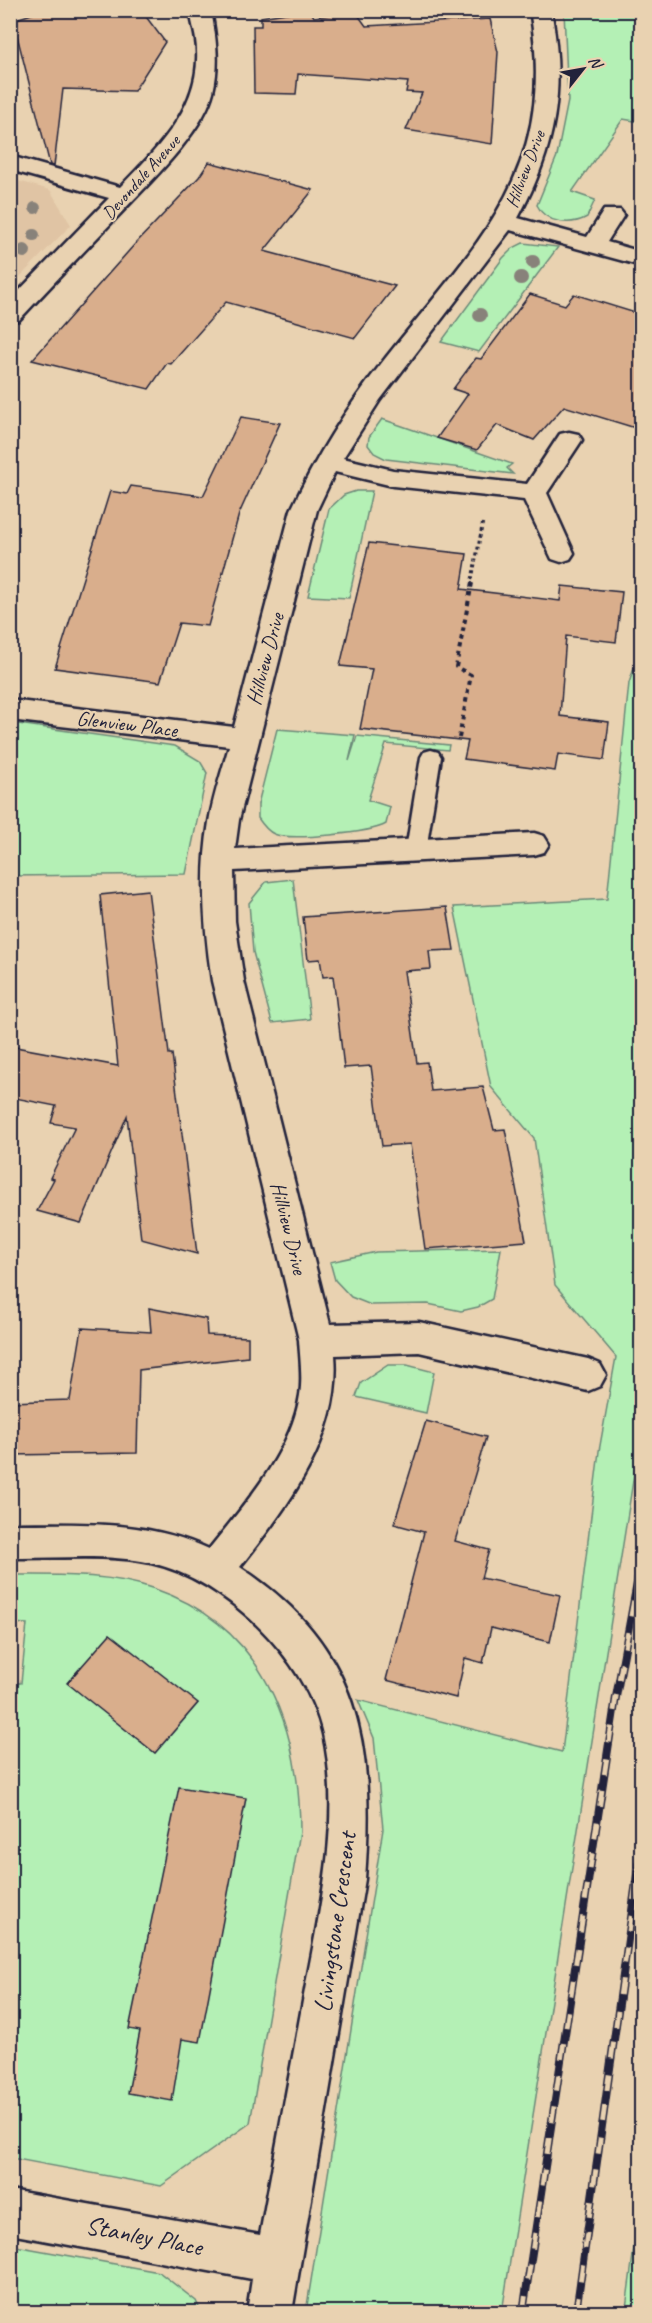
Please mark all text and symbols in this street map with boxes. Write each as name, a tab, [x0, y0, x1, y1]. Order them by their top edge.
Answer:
north arrow	[553, 39, 613, 99]
text: N	[584, 52, 608, 74]
street label: Hillview Drive	[500, 126, 550, 211]
street label: Devondale Avenue	[97, 129, 185, 224]
street label: Hillview Drive	[240, 609, 290, 708]
street label: Glenview Place	[75, 705, 180, 743]
street label: Hillview Drive	[265, 1179, 313, 1278]
street label: Livingstone Crescent	[306, 1828, 364, 2014]
street label: Stanley Place	[83, 2209, 208, 2264]

